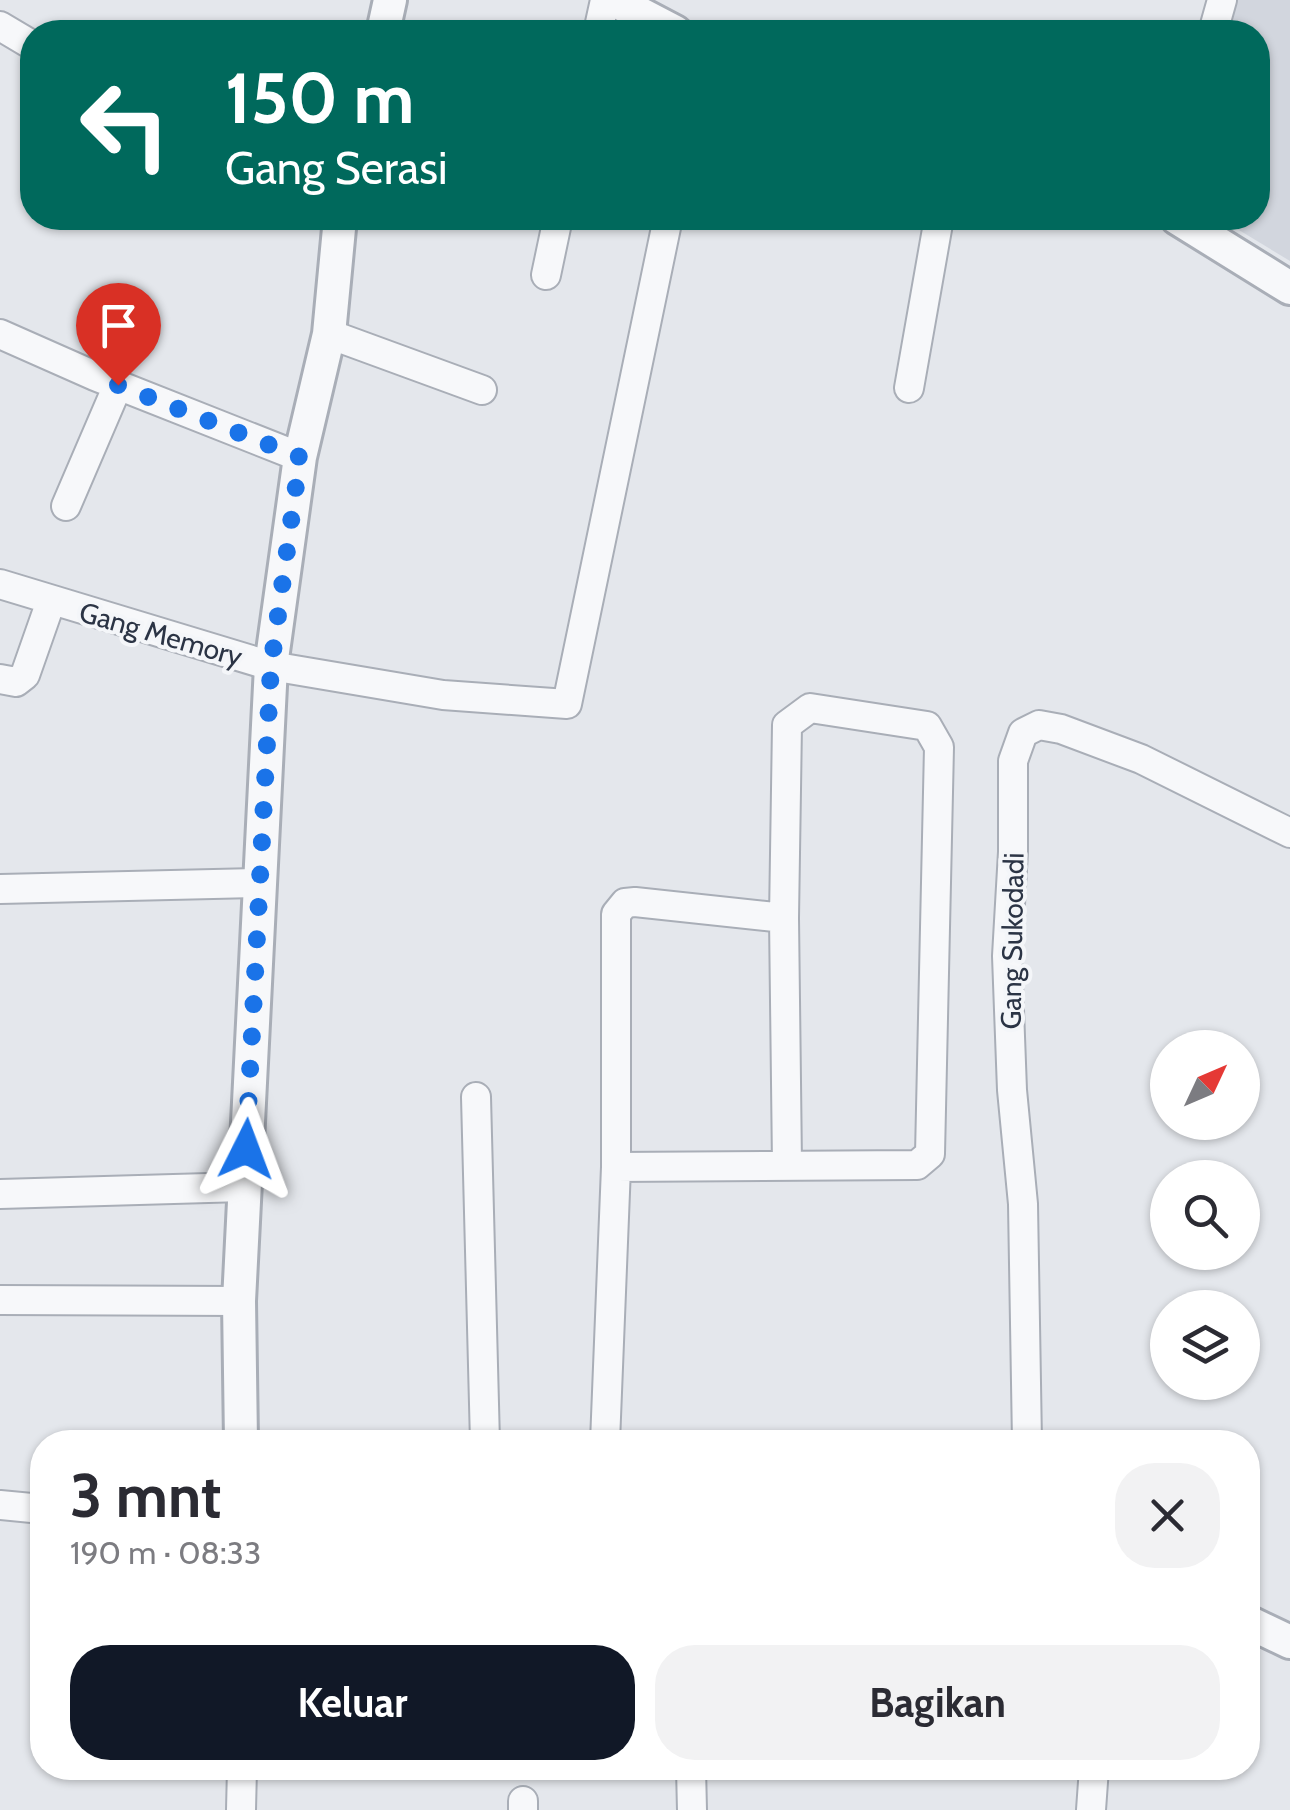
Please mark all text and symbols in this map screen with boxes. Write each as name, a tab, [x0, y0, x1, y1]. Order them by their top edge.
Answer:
text: 150 m	[225, 55, 414, 141]
icon: left	[60, 60, 190, 190]
text: Gang Serasi	[225, 141, 448, 195]
pin	[76, 283, 161, 386]
icon: arrive	[91, 298, 146, 353]
street label: Gang Memory	[76, 595, 246, 673]
street label: Gang Sukodadi	[993, 852, 1031, 1030]
north arrow	[1150, 1030, 1260, 1140]
map controls	[1150, 1030, 1260, 1400]
position arrow	[194, 1097, 298, 1201]
button: search	[1150, 1160, 1260, 1270]
button: layers	[1150, 1290, 1260, 1400]
text: 3 mnt	[70, 1459, 221, 1532]
button: close	[1115, 1463, 1220, 1568]
text: 190 m · 08:33	[70, 1533, 261, 1572]
button: Keluar	[70, 1645, 635, 1760]
button: Bagikan	[655, 1645, 1220, 1760]

